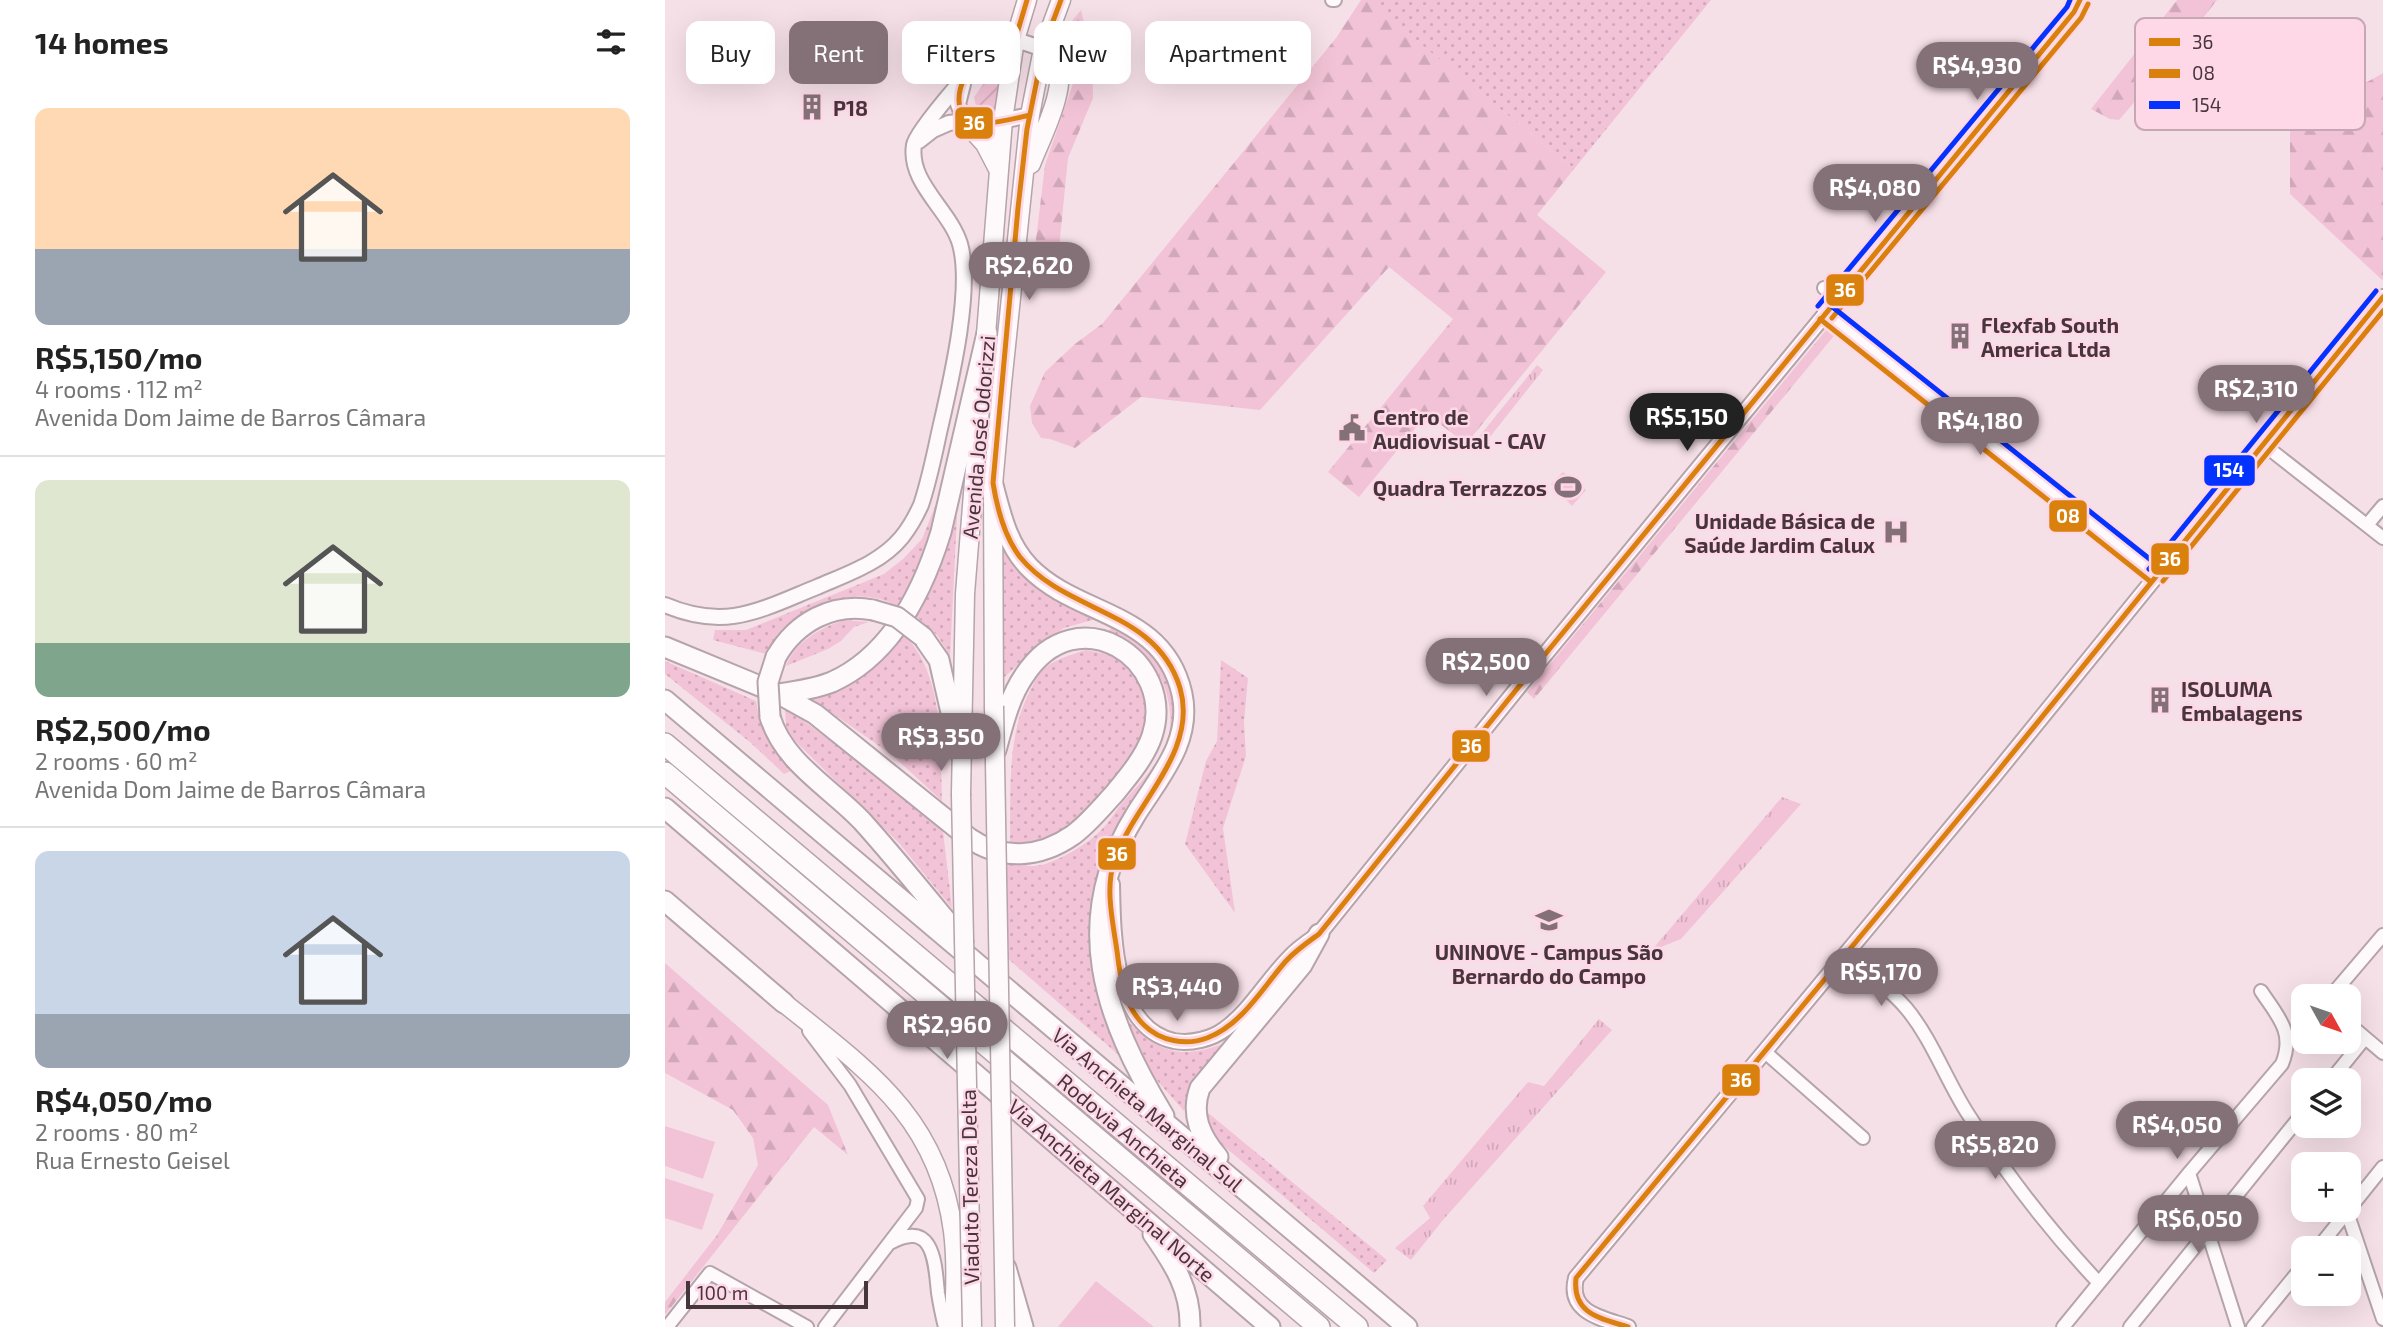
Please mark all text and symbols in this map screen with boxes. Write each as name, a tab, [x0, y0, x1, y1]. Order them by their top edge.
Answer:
legend	[2135, 18, 2365, 130]
chip: Buy	[686, 21, 775, 84]
chip: Rent	[789, 21, 888, 84]
chip: Filters	[902, 21, 1020, 84]
chip: New	[1034, 21, 1131, 84]
chip: Apartment	[1145, 21, 1311, 84]
icon: filters	[592, 23, 630, 61]
text: 14 homes	[35, 24, 169, 60]
text: 36	[2192, 30, 2213, 53]
pin: R$4,930	[1912, 42, 2042, 102]
text: R$4,930	[1932, 51, 2022, 79]
text: 08	[2192, 61, 2215, 84]
building icon: P18	[797, 92, 827, 122]
text: 154	[2192, 93, 2221, 116]
place label: P18	[833, 95, 868, 120]
line badge: 36	[954, 106, 994, 140]
text: 36	[963, 111, 985, 134]
icon: home	[270, 154, 396, 280]
pin: R$4,080	[1810, 164, 1940, 224]
text: R$4,080	[1829, 173, 1921, 201]
pin: R$2,620	[964, 243, 1094, 302]
text: R$2,620	[985, 251, 1073, 279]
line badge: 36	[1825, 273, 1865, 307]
text: 36	[1834, 278, 1856, 301]
place label: Flexfab South America Ltda	[1981, 312, 2119, 361]
building icon: Flexfab South America Ltda	[1945, 321, 1975, 351]
street label: Avenida José Odorizzi	[957, 334, 999, 540]
text: R$5,150/mo	[35, 339, 203, 375]
pin: R$2,310	[2191, 366, 2321, 425]
text: R$2,310	[2214, 374, 2298, 402]
text: 4 rooms · 112 m²	[35, 375, 203, 403]
pin: R$5,150	[1622, 393, 1752, 453]
pin: R$4,180	[1915, 398, 2045, 457]
text: R$5,150	[1646, 402, 1728, 430]
text: Avenida Dom Jaime de Barros Câmara	[35, 403, 426, 431]
place label: Centro de Audiovisual - CAV	[1373, 404, 1546, 453]
text: R$4,180	[1937, 406, 2023, 434]
public building icon: Centro de Audiovisual - CAV	[1337, 413, 1367, 443]
line badge: 154	[2203, 454, 2256, 487]
text: 154	[2214, 458, 2244, 481]
sports icon: Quadra Terrazzos	[1553, 472, 1583, 502]
place label: Quadra Terrazzos	[1373, 475, 1547, 501]
line badge: 08	[2048, 499, 2088, 533]
text: 08	[2056, 504, 2080, 527]
place label: Unidade Básica de Saúde Jardim Calux	[1684, 508, 1875, 557]
hospital icon: Unidade Básica de Saúde Jardim Calux	[1881, 517, 1911, 547]
icon: home	[270, 526, 396, 652]
line badge: 36	[2150, 542, 2190, 576]
text: 36	[2159, 547, 2181, 570]
pin: R$2,500	[1421, 638, 1551, 698]
text: R$2,500	[1442, 647, 1530, 675]
place label: ISOLUMA Embalagens	[2181, 676, 2303, 725]
building icon: ISOLUMA Embalagens	[2145, 685, 2175, 715]
text: R$2,500/mo	[35, 711, 211, 747]
pin: R$3,350	[876, 714, 1006, 773]
text: R$3,350	[897, 722, 985, 750]
line badge: 36	[1451, 729, 1491, 763]
text: 36	[1460, 734, 1482, 757]
text: 2 rooms · 60 m²	[35, 747, 197, 775]
text: Avenida Dom Jaime de Barros Câmara	[35, 775, 426, 803]
line badge: 36	[1097, 837, 1137, 871]
text: 36	[1106, 842, 1128, 865]
icon: home	[270, 897, 396, 1023]
school or university icon: UNINOVE - Campus São Bernardo do Campo	[1534, 905, 1564, 935]
place label: UNINOVE - Campus São Bernardo do Campo	[1435, 939, 1663, 988]
pin: R$5,170	[1816, 948, 1946, 1008]
text: R$5,170	[1840, 957, 1922, 985]
pin: R$3,440	[1112, 964, 1242, 1023]
text: R$3,440	[1132, 972, 1222, 1000]
north arrow	[2291, 984, 2361, 1054]
map controls	[2291, 984, 2361, 1306]
pin: R$2,960	[882, 1002, 1012, 1061]
text: R$2,960	[903, 1010, 991, 1038]
street label: Via Anchieta Marginal Sul	[1047, 1022, 1249, 1197]
line badge: 36	[1721, 1063, 1761, 1097]
street label: Rodovia Anchieta	[1053, 1068, 1195, 1192]
text: 36	[1730, 1068, 1752, 1091]
button: layers	[2291, 1068, 2361, 1138]
text: R$4,050/mo	[35, 1082, 212, 1118]
street label: Viaduto Tereza Delta	[955, 1089, 983, 1285]
street label: Via Anchieta Marginal Norte	[1003, 1093, 1221, 1287]
pin: R$4,050	[2112, 1102, 2242, 1161]
text: R$4,050	[2132, 1110, 2222, 1138]
text: 2 rooms · 80 m²	[35, 1118, 198, 1146]
pin: R$5,820	[1930, 1122, 2060, 1181]
text: R$5,820	[1951, 1130, 2039, 1158]
text: Rua Ernesto Geisel	[35, 1146, 230, 1174]
button: +	[2291, 1152, 2361, 1222]
pin: R$6,050	[2133, 1196, 2263, 1255]
text: R$6,050	[2153, 1204, 2243, 1232]
button: −	[2291, 1236, 2361, 1306]
scale bar	[686, 1278, 868, 1310]
text: 100 m	[697, 1281, 748, 1304]

